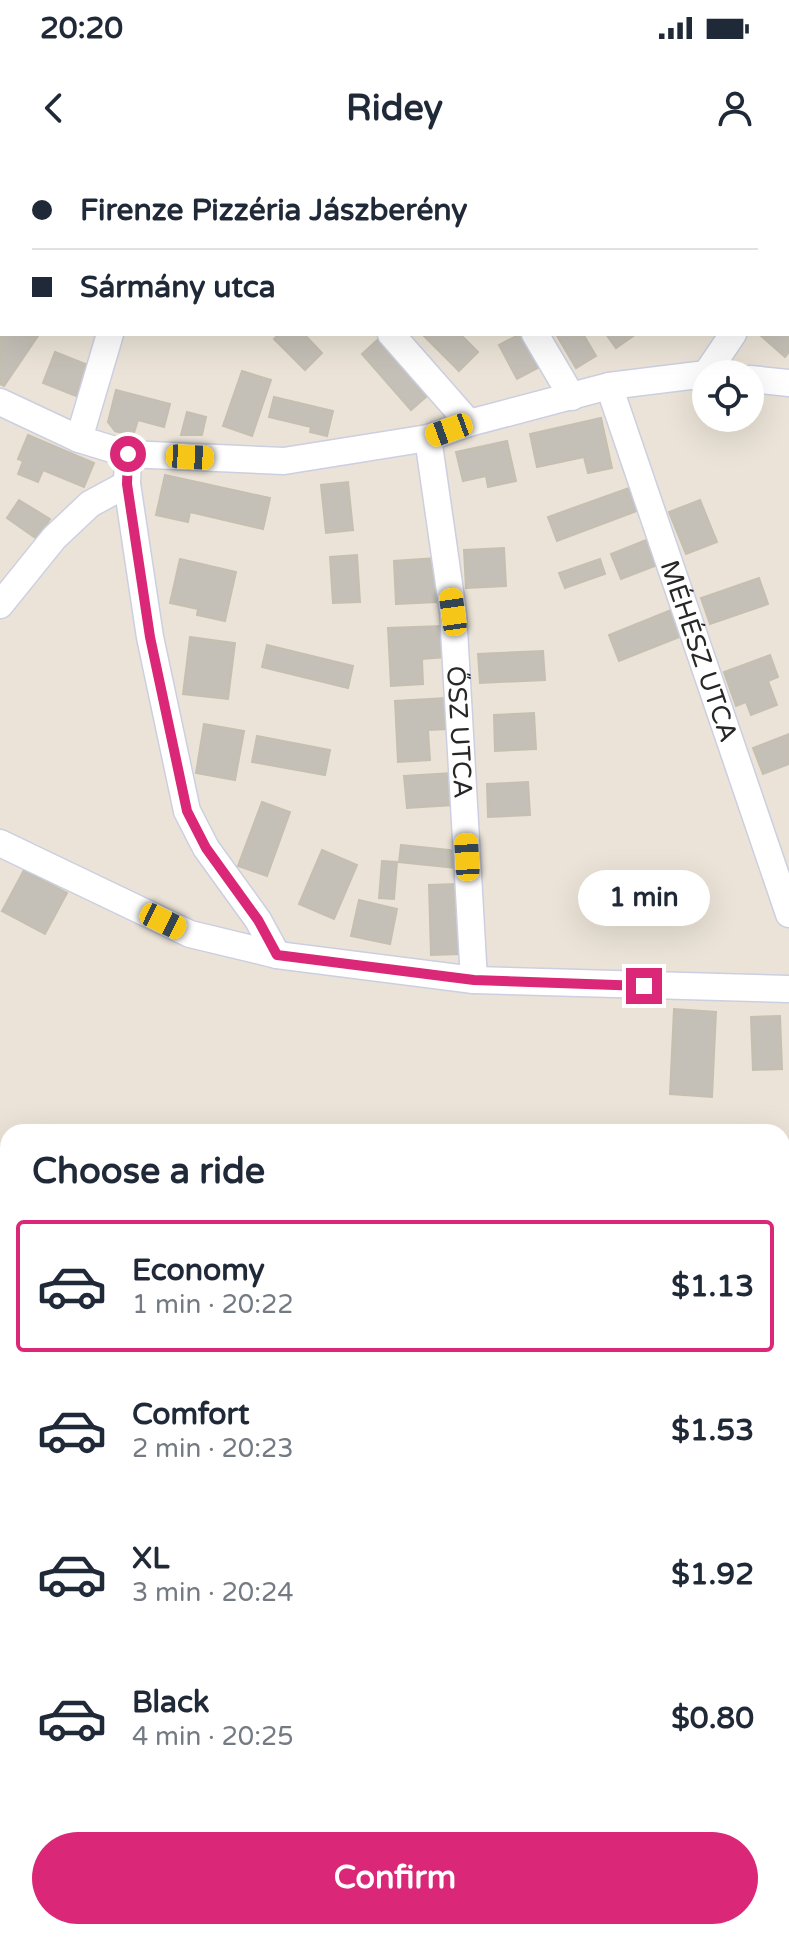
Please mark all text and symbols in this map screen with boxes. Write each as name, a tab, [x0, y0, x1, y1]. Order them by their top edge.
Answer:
text: 20:20	[40, 10, 123, 47]
icon: back	[32, 86, 76, 130]
icon: person	[713, 86, 757, 130]
text: Ridey	[346, 87, 443, 130]
text: Firenze Pizzéria Jászberény	[80, 192, 467, 229]
text: Sármány utca	[80, 269, 276, 306]
map controls	[692, 360, 764, 432]
button: locate	[692, 360, 764, 432]
car	[422, 411, 476, 449]
route start	[110, 436, 146, 472]
car	[165, 444, 215, 470]
street label: MÉHÉSZ UTCA	[654, 556, 745, 746]
car	[438, 587, 468, 637]
street label: ŐSZ UTCA	[441, 665, 479, 799]
car	[454, 832, 480, 882]
callout: 1 min	[578, 870, 710, 926]
text: 1 min	[609, 882, 679, 913]
car	[136, 900, 190, 942]
route end	[626, 968, 662, 1004]
text: Choose a ride	[32, 1150, 265, 1193]
icon: car	[36, 1250, 108, 1322]
text: Economy	[132, 1252, 265, 1289]
text: $1.13	[671, 1268, 754, 1305]
text: 1 min · 20:22	[132, 1289, 294, 1320]
icon: car	[36, 1394, 108, 1466]
text: Comfort	[132, 1396, 250, 1433]
text: $1.53	[671, 1412, 754, 1449]
text: 2 min · 20:23	[132, 1433, 294, 1464]
icon: car	[36, 1538, 108, 1610]
text: XL	[132, 1540, 169, 1577]
text: $1.92	[671, 1556, 754, 1593]
text: 3 min · 20:24	[132, 1577, 294, 1608]
icon: car	[36, 1682, 108, 1754]
text: Black	[132, 1684, 209, 1721]
text: $0.80	[671, 1700, 754, 1737]
text: 4 min · 20:25	[132, 1721, 294, 1752]
button: Confirm	[32, 1832, 758, 1924]

